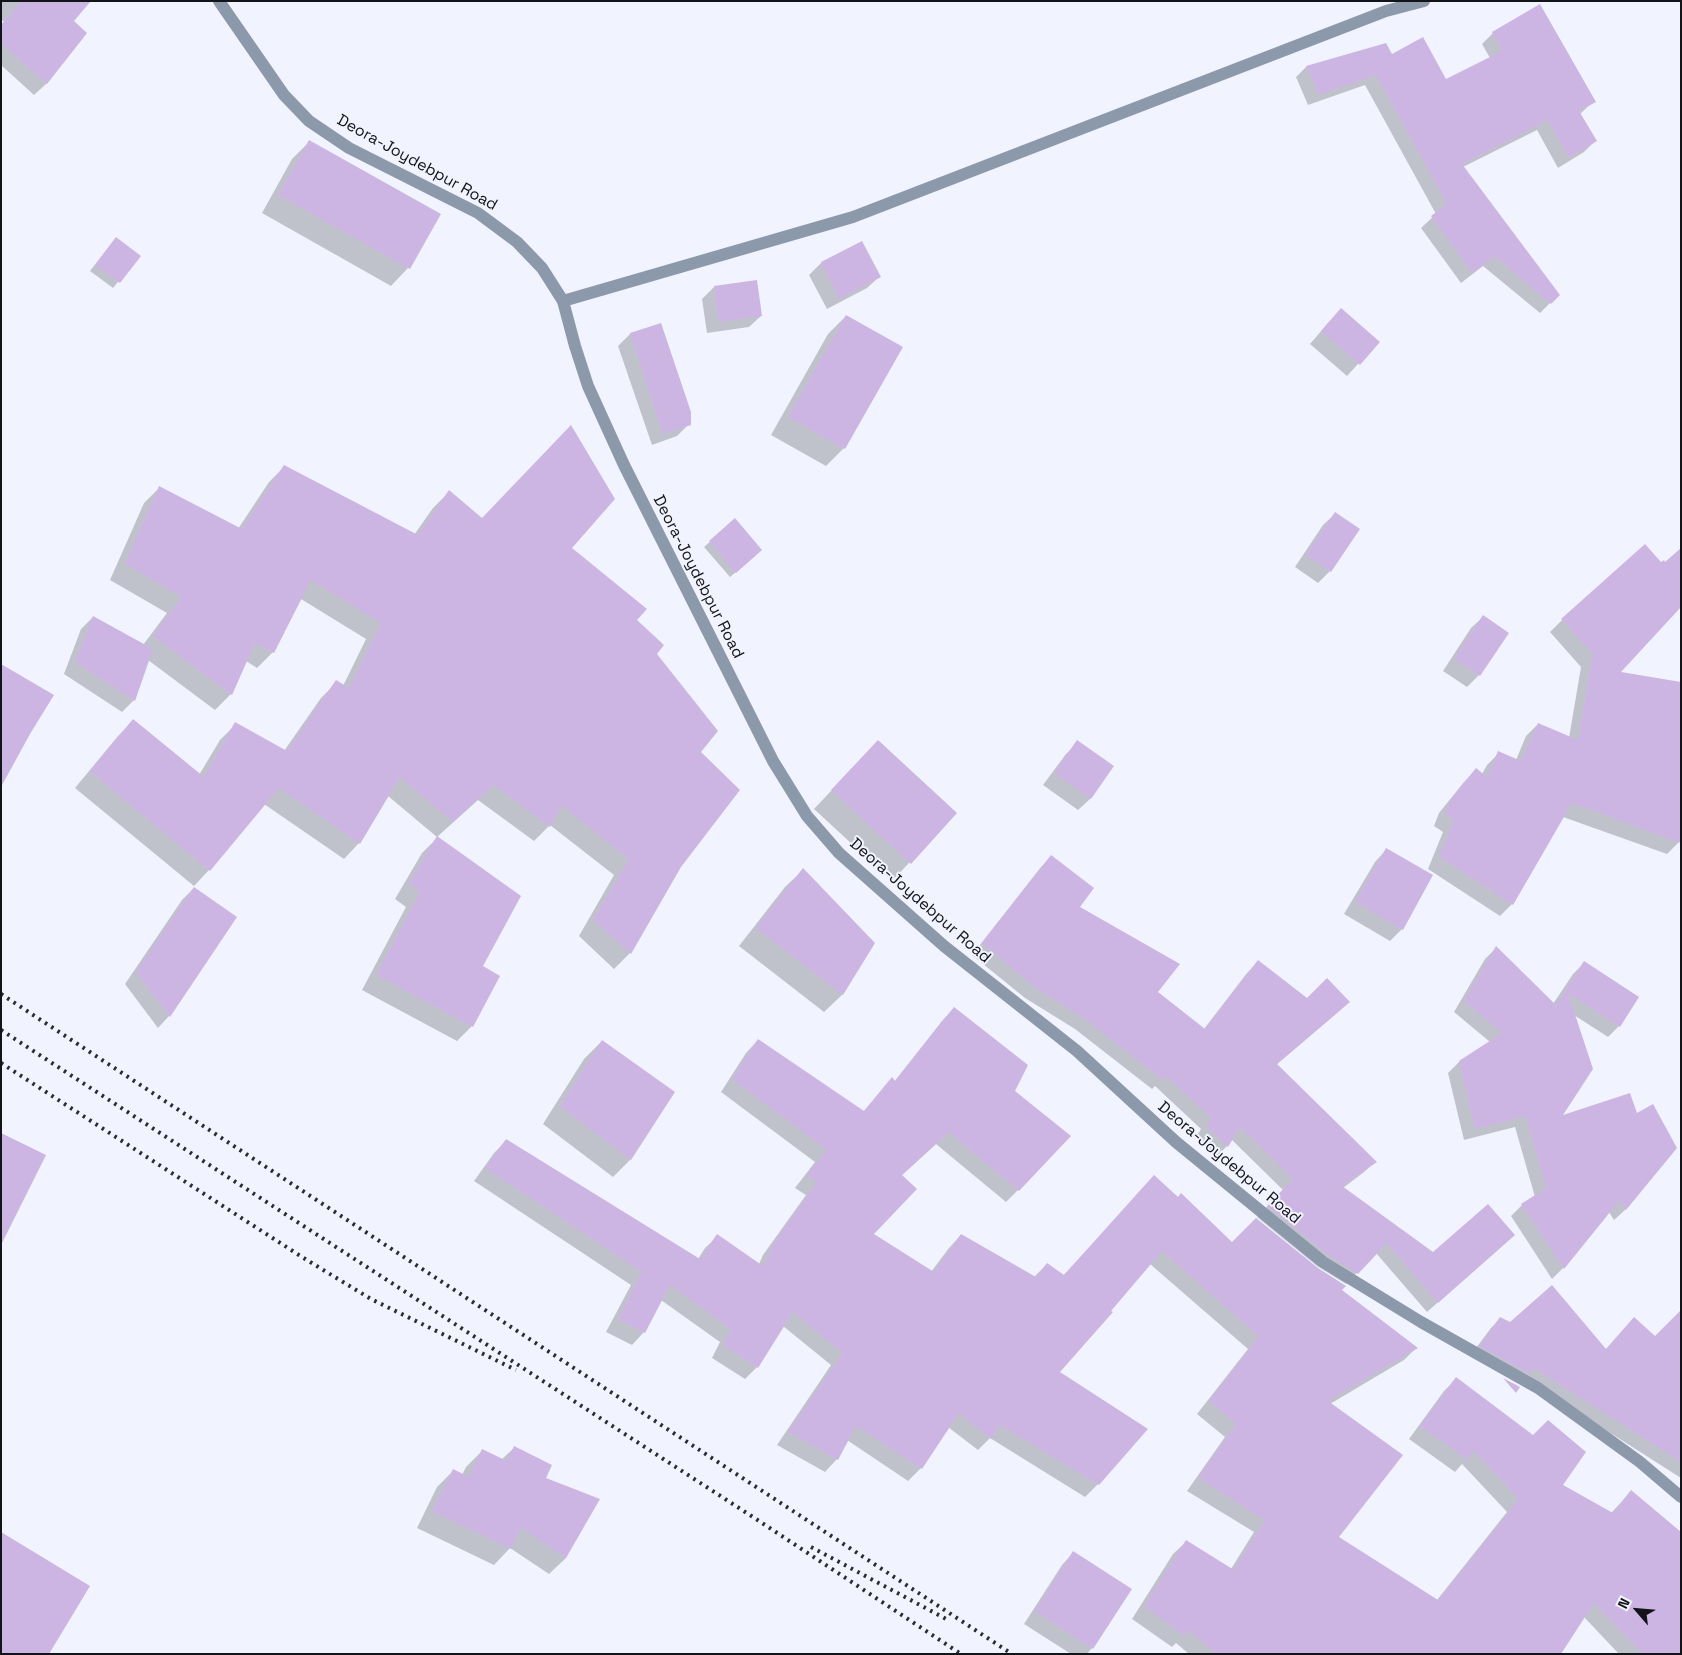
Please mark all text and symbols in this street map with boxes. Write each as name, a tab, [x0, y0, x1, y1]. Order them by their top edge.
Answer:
street label: Deora-Joydebpur Road	[333, 111, 501, 215]
street label: Deora-Joydebpur Road	[648, 492, 748, 662]
street label: Deora-Joydebpur Road	[846, 835, 994, 967]
street label: Deora-Joydebpur Road	[1154, 1098, 1304, 1228]
north arrow	[1612, 1585, 1662, 1635]
text: N	[1613, 1595, 1634, 1611]

